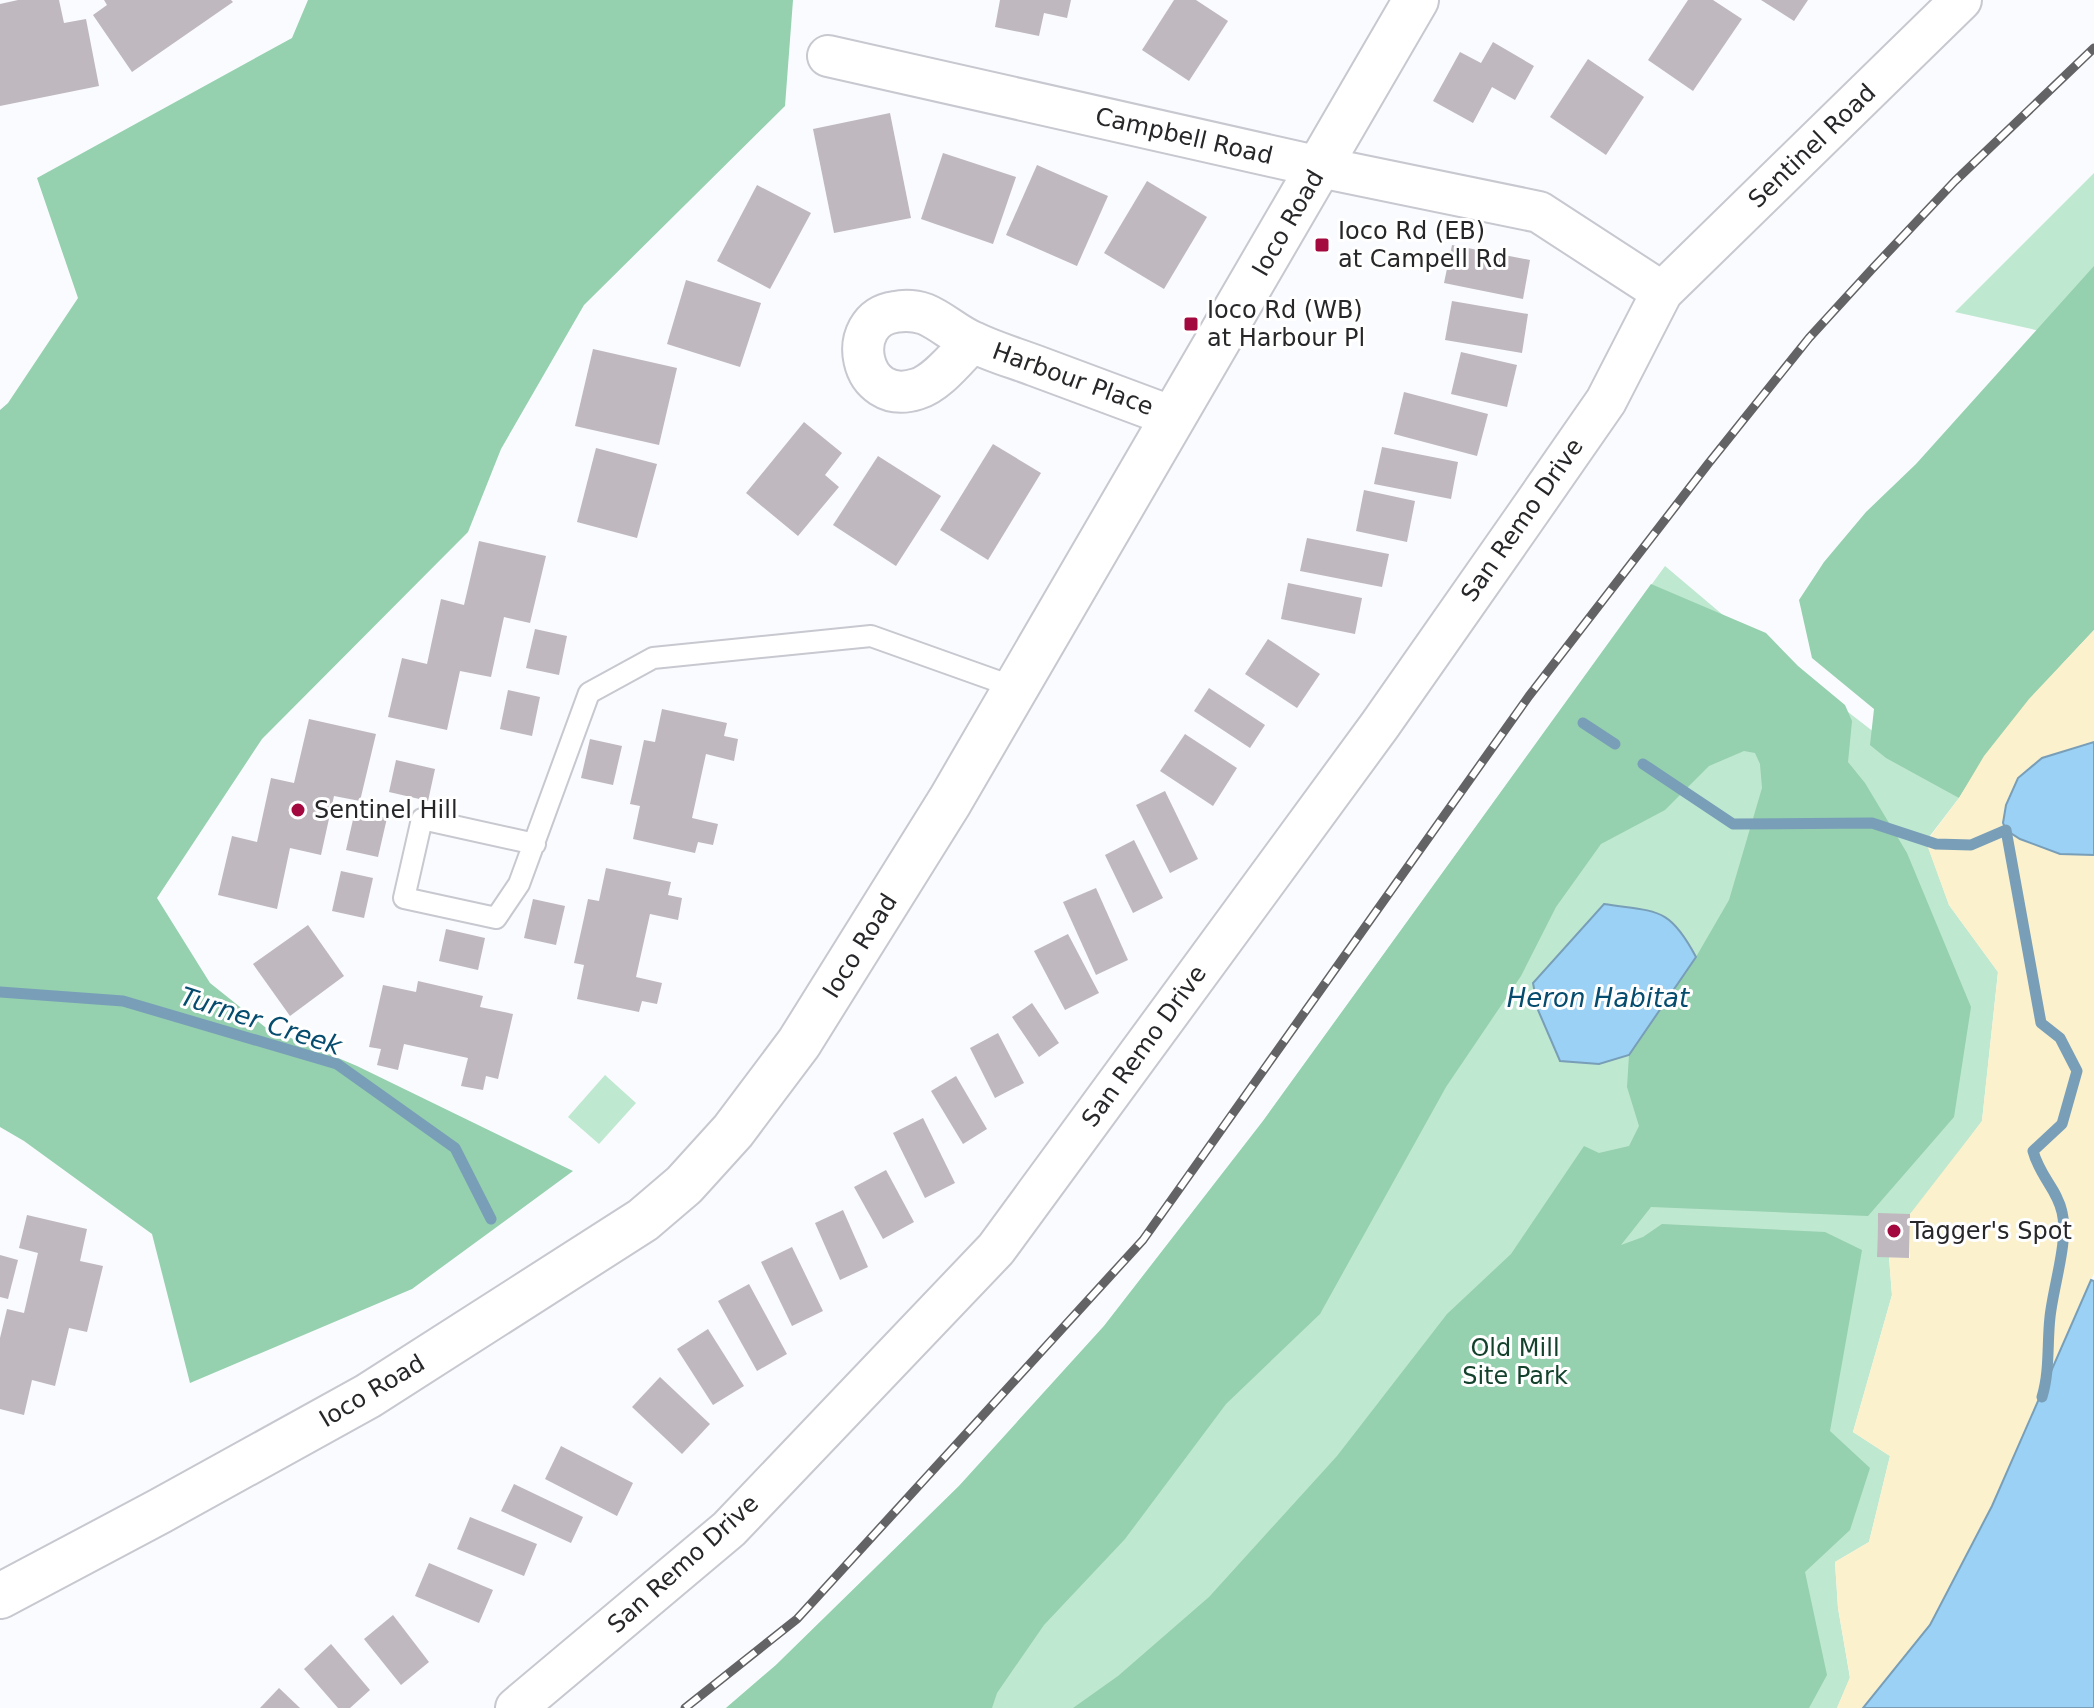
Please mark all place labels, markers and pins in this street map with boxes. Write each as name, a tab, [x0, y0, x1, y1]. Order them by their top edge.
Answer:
place label: Ioco Rd (EB) at Campell Rd	[1338, 217, 1507, 273]
marker: Ioco Rd (EB) at Campell Rd	[1313, 236, 1331, 254]
place label: Ioco Rd (WB) at Harbour Pl	[1207, 296, 1365, 352]
marker: Ioco Rd (WB) at Harbour Pl	[1182, 315, 1200, 333]
place label: Sentinel Hill	[314, 796, 458, 824]
marker: Sentinel Hill	[289, 801, 307, 819]
place label: Tagger's Spot	[1909, 1217, 2072, 1245]
marker: Tagger's Spot	[1885, 1222, 1903, 1240]

